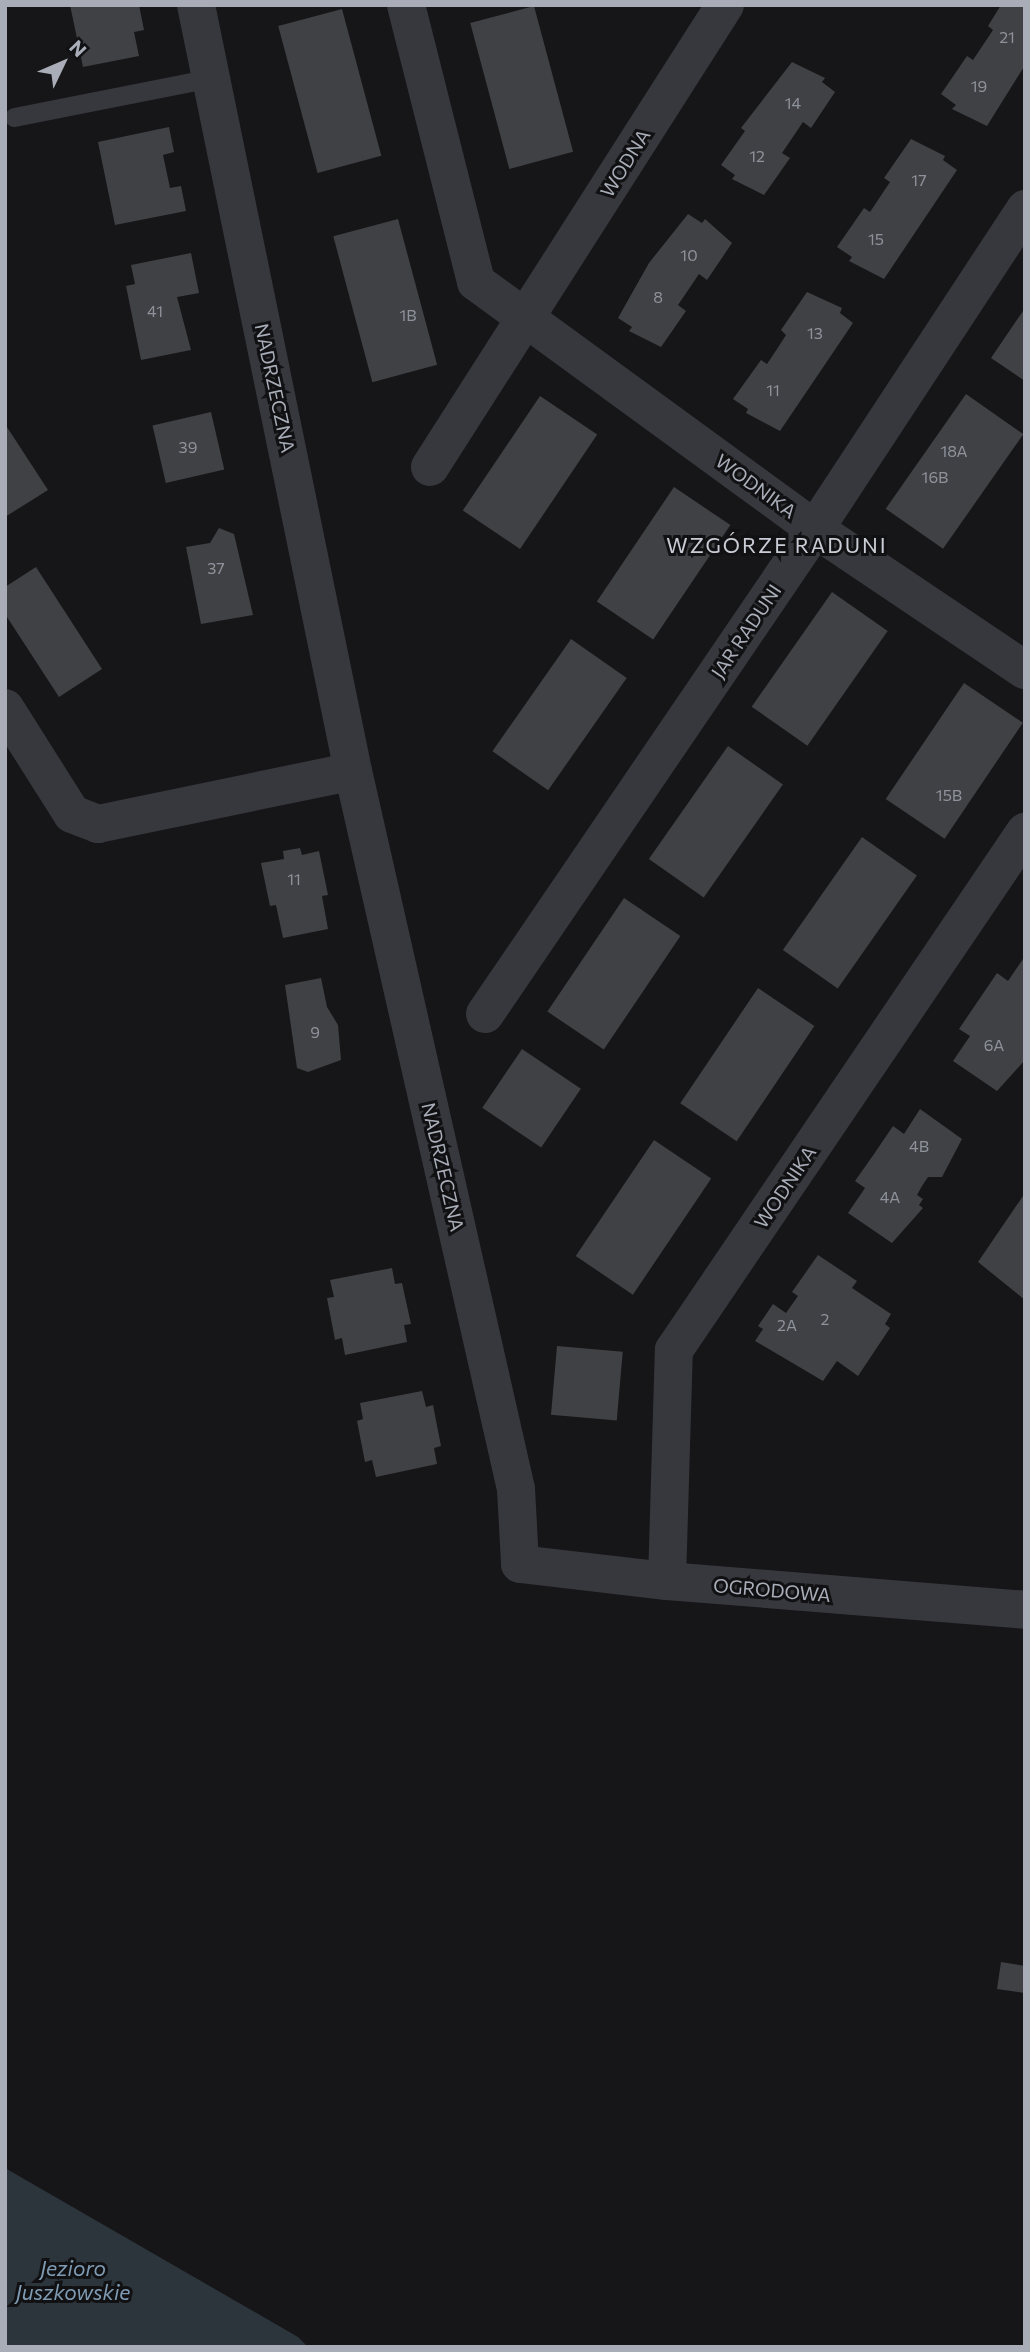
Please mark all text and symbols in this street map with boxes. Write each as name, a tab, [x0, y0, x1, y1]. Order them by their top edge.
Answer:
house number: 21	[999, 27, 1015, 47]
north arrow	[28, 28, 98, 98]
text: N	[65, 35, 92, 61]
house number: 19	[971, 76, 987, 96]
house number: 14	[785, 93, 801, 113]
street label: WODNA	[595, 125, 655, 201]
house number: 12	[749, 146, 765, 166]
house number: 17	[911, 170, 927, 190]
house number: 15	[868, 229, 884, 249]
house number: 10	[680, 245, 698, 265]
house number: 8	[653, 287, 663, 307]
house number: 41	[147, 301, 163, 321]
house number: 1B	[399, 305, 417, 325]
street label: NADRZECZNA	[250, 321, 300, 455]
house number: 13	[807, 323, 823, 343]
house number: 11	[766, 380, 780, 400]
house number: 39	[179, 437, 197, 457]
house number: 18A	[940, 441, 968, 461]
street label: WODNIKA	[711, 449, 801, 523]
house number: 16B	[922, 467, 948, 487]
district label: WZGÓRZE RADUNI	[668, 532, 886, 558]
house number: 37	[207, 558, 225, 578]
street label: JAR RADUNI	[706, 580, 786, 682]
house number: 15B	[936, 785, 962, 805]
house number: 11	[287, 869, 301, 889]
house number: 9	[310, 1022, 320, 1042]
house number: 6A	[984, 1035, 1004, 1055]
street label: NADRZECZNA	[417, 1100, 469, 1234]
house number: 4B	[909, 1136, 929, 1156]
street label: WODNIKA	[749, 1142, 821, 1232]
house number: 4A	[880, 1187, 900, 1207]
house number: 2	[821, 1309, 829, 1329]
house number: 2A	[777, 1315, 797, 1335]
street label: OGRODOWA	[712, 1574, 832, 1606]
water label: Jezioro Juszkowskie	[16, 2255, 130, 2305]

